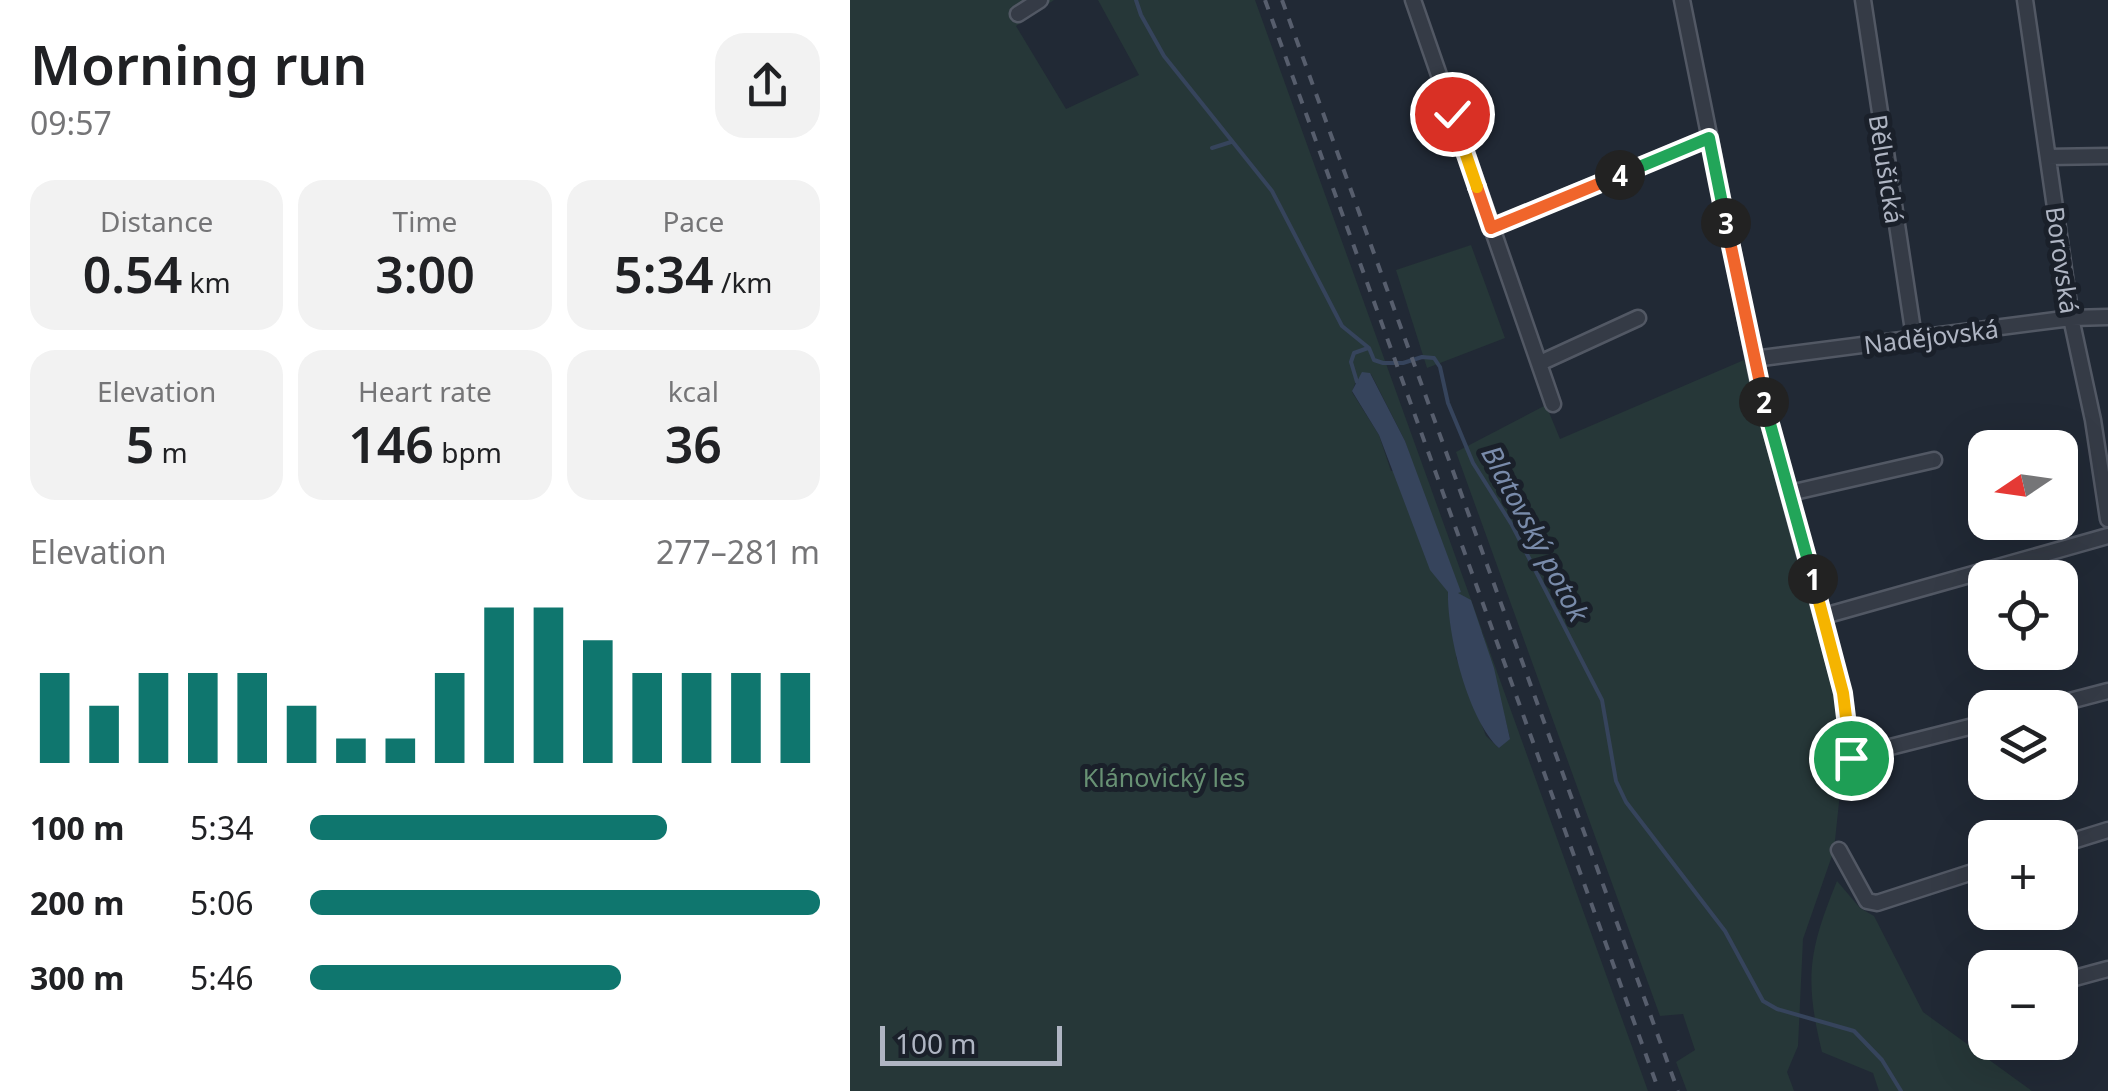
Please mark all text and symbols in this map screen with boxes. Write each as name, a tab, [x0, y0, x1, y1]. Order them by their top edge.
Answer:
text: Morning run	[30, 26, 367, 101]
button: share	[715, 33, 820, 138]
pin	[1410, 72, 1495, 157]
icon: check	[1425, 87, 1480, 142]
text: 09:57	[30, 101, 112, 144]
street label: Bělušická	[1862, 112, 1912, 226]
pin: 4	[1595, 150, 1645, 200]
text: 4	[1612, 156, 1628, 194]
pin: 3	[1701, 198, 1751, 248]
text: Distance	[100, 202, 213, 240]
text: Time	[393, 202, 457, 240]
text: Pace	[662, 202, 724, 240]
text: 3	[1718, 204, 1734, 242]
street label: Borovská	[2039, 204, 2087, 316]
text: 0.54	[83, 240, 182, 308]
text: 3:00	[375, 240, 475, 308]
text: 5:34	[614, 240, 714, 308]
text: km	[182, 263, 231, 301]
text: /km	[714, 263, 773, 301]
street label: Nadějovská	[1862, 311, 2000, 361]
text: Elevation	[97, 372, 216, 410]
text: Heart rate	[358, 372, 492, 410]
text: kcal	[668, 372, 719, 410]
pin: 2	[1739, 377, 1789, 427]
text: 2	[1756, 383, 1772, 421]
text: 5	[126, 410, 154, 478]
text: 146	[348, 410, 434, 478]
text: 36	[665, 410, 722, 478]
north arrow	[1968, 430, 2078, 540]
map controls	[1968, 430, 2078, 1060]
text: m	[154, 433, 188, 471]
text: bpm	[434, 433, 502, 471]
water label: Blatovský potok	[1474, 438, 1599, 629]
text: Elevation	[30, 530, 167, 573]
text: 277–281 m	[656, 530, 820, 573]
pin: 1	[1788, 554, 1838, 604]
text: 1	[1805, 560, 1821, 598]
button: locate	[1968, 560, 2078, 670]
button: layers	[1968, 690, 2078, 800]
pin	[1809, 716, 1894, 801]
icon: arrive	[1824, 731, 1879, 786]
park label: Klánovický les	[1083, 760, 1245, 794]
text: 100 m	[30, 806, 124, 849]
text: 5:34	[190, 806, 254, 849]
button: +	[1968, 820, 2078, 930]
text: 200 m	[30, 881, 124, 924]
text: 5:06	[190, 881, 254, 924]
button: −	[1968, 950, 2078, 1060]
text: 300 m	[30, 956, 124, 999]
text: 5:46	[190, 956, 254, 999]
scale bar	[880, 1021, 1062, 1066]
text: 100 m	[895, 1024, 977, 1062]

